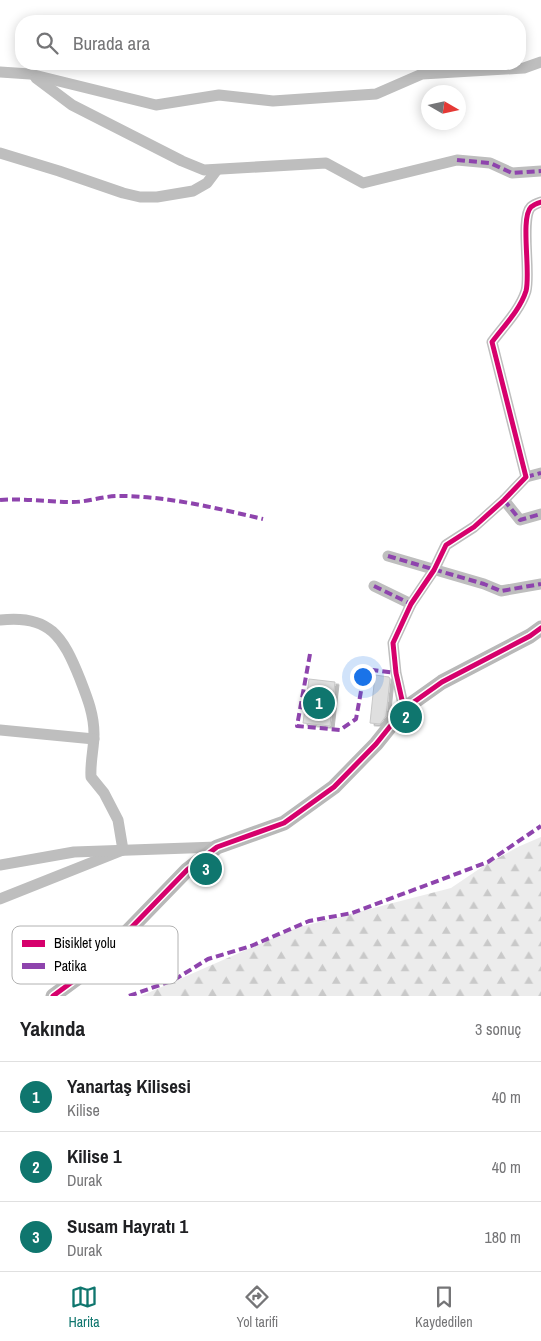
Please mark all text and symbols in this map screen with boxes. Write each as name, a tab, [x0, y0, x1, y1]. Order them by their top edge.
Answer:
search box	[15, 15, 526, 70]
icon: search	[33, 29, 61, 57]
text: Burada ara	[73, 30, 150, 56]
north arrow	[421, 85, 466, 130]
your location	[350, 664, 376, 690]
pin: 1	[303, 684, 335, 722]
pin: 2	[390, 698, 422, 736]
pin: 3	[190, 850, 222, 888]
legend	[12, 926, 178, 984]
text: Bisiklet yolu	[54, 934, 116, 952]
text: Patika	[54, 957, 87, 975]
text: Yakında	[20, 1014, 85, 1043]
text: 3 sonuç	[475, 1018, 521, 1040]
text: Yanartaş Kilisesi	[67, 1073, 191, 1099]
text: 1	[32, 1086, 40, 1108]
text: 40 m	[492, 1086, 521, 1108]
text: Kilise	[67, 1099, 100, 1121]
text: Kilise 1	[67, 1143, 122, 1169]
text: 2	[32, 1156, 40, 1178]
text: 40 m	[492, 1156, 521, 1178]
text: Durak	[67, 1169, 102, 1191]
text: Susam Hayratı 1	[67, 1213, 188, 1239]
text: 3	[32, 1226, 40, 1248]
text: 180 m	[485, 1226, 521, 1248]
text: Durak	[67, 1239, 102, 1261]
tab: Harita	[68, 1283, 100, 1331]
tab: Yol tarifi	[236, 1283, 278, 1331]
tab: Kaydedilen	[415, 1283, 473, 1331]

